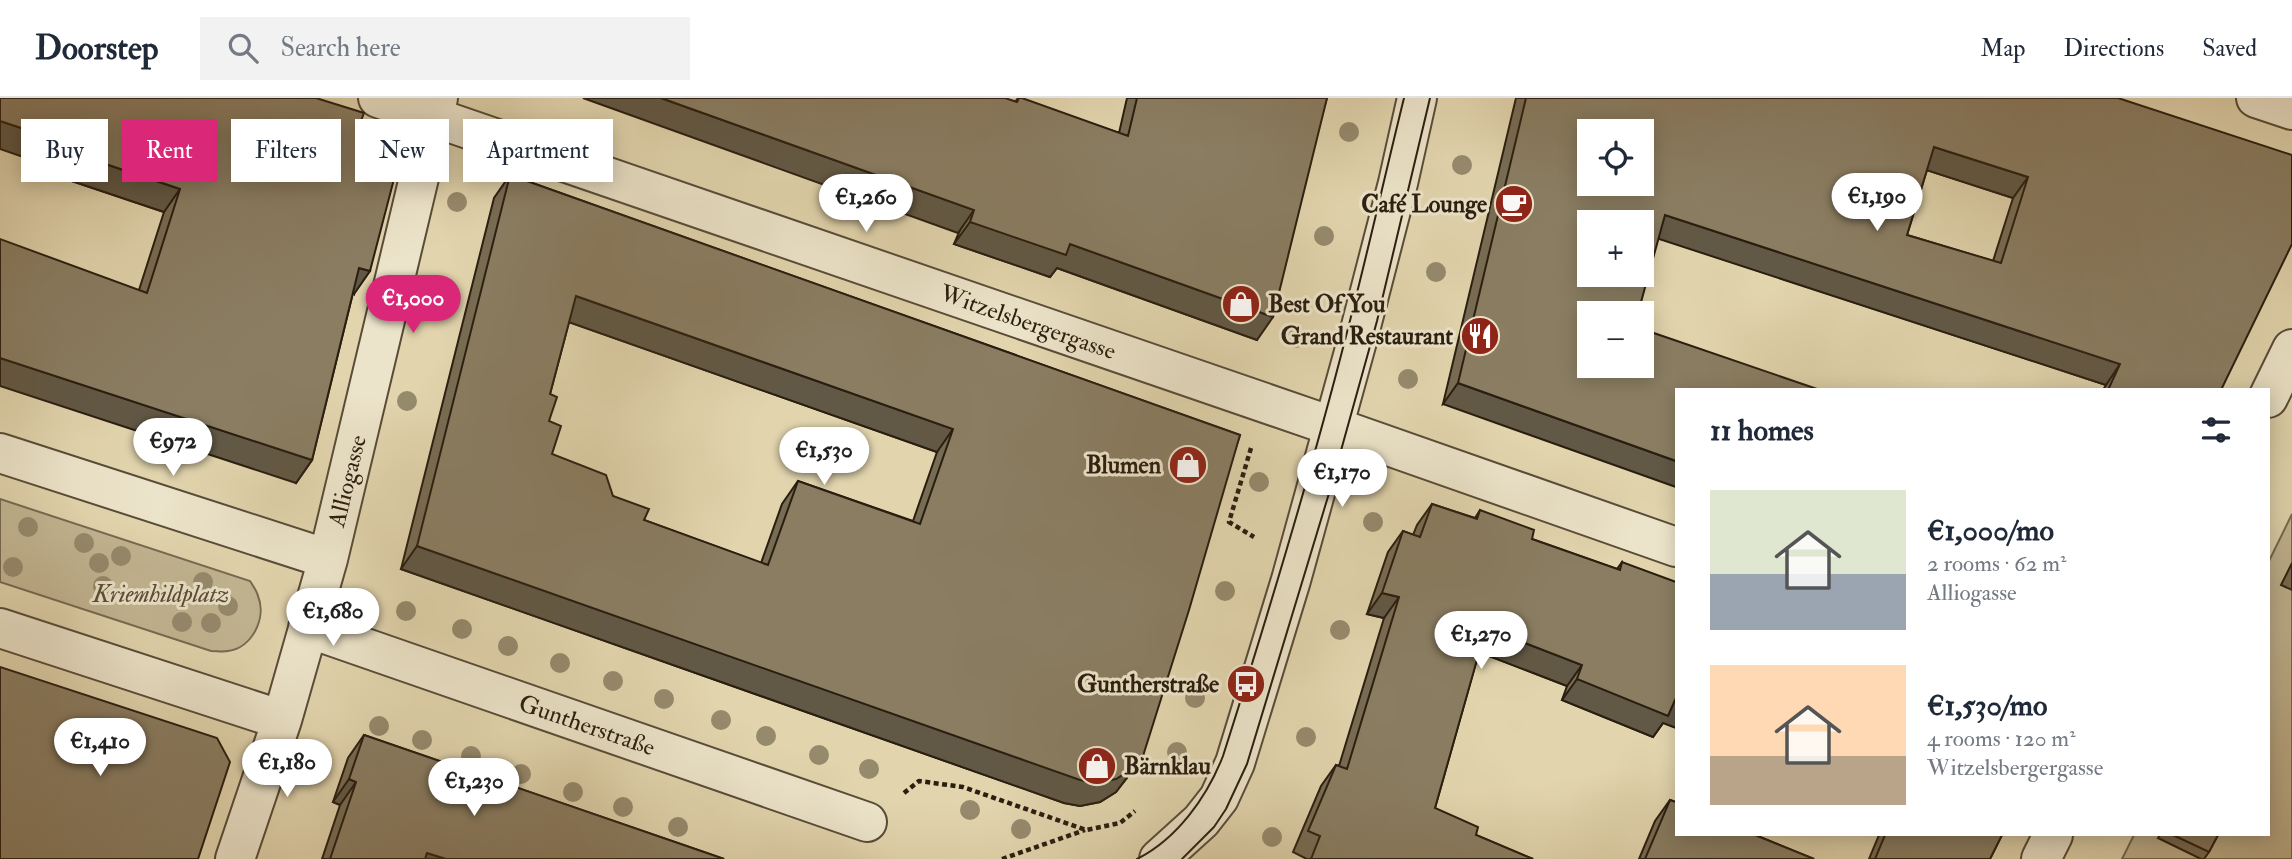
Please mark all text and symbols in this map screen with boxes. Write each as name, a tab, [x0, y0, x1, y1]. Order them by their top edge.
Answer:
search box	[200, 17, 690, 80]
text: Doorstep	[35, 28, 158, 69]
icon: search	[224, 29, 262, 67]
text: Search here	[280, 32, 401, 64]
text: Map	[1980, 33, 2025, 64]
text: Directions	[2063, 33, 2164, 64]
text: Saved	[2202, 33, 2257, 64]
chip: Buy	[21, 119, 108, 182]
chip: Rent	[122, 119, 217, 182]
chip: Filters	[231, 119, 341, 182]
chip: New	[355, 119, 449, 182]
chip: Apartment	[463, 119, 613, 182]
map controls	[1577, 119, 1654, 378]
button: locate	[1577, 119, 1654, 196]
pin: €1,260	[809, 174, 923, 234]
pin: €1,190	[1820, 174, 1934, 233]
text: €1,190	[1848, 181, 1906, 210]
text: €1,260	[835, 182, 897, 211]
cafe icon: Café Lounge	[1493, 183, 1535, 225]
place label: Café Lounge	[1361, 189, 1487, 220]
button: +	[1577, 210, 1654, 287]
pin: €1,000	[356, 275, 470, 335]
street label: Witzelsbergergasse	[935, 278, 1120, 367]
text: €1,000	[382, 283, 444, 312]
shop icon: Best Of You	[1220, 283, 1262, 325]
place label: Best Of You	[1268, 289, 1386, 320]
button: −	[1577, 301, 1654, 378]
restaurant icon: Grand Restaurant	[1459, 315, 1501, 357]
place label: Grand Restaurant	[1281, 321, 1453, 352]
icon: filters	[2197, 411, 2235, 449]
text: 11 homes	[1710, 412, 1814, 449]
pin: €972	[132, 418, 214, 478]
text: €972	[149, 426, 197, 455]
pin: €1,530	[767, 428, 881, 487]
street label: Alliogasse	[321, 432, 374, 531]
text: €1,530	[795, 435, 853, 464]
shop icon: Blumen	[1167, 444, 1209, 486]
place label: Blumen	[1086, 450, 1162, 481]
pin: €1,170	[1285, 450, 1399, 509]
text: €1,170	[1313, 457, 1371, 486]
text: €1,000/mo	[1927, 512, 2054, 549]
icon: home	[1766, 518, 1850, 602]
text: 2 rooms · 62 m²	[1927, 549, 2066, 578]
text: Alliogasse	[1927, 578, 2017, 607]
park label: Kriemhildplatz	[92, 579, 229, 610]
pin: €1,680	[276, 588, 390, 648]
text: €1,680	[302, 596, 364, 625]
pin: €1,270	[1424, 612, 1538, 671]
text: €1,270	[1450, 619, 1512, 648]
bus stop icon: Guntherstraße	[1225, 663, 1267, 705]
place label: Guntherstraße	[1077, 669, 1219, 700]
text: €1,530/mo	[1927, 687, 2047, 724]
street label: Guntherstraße	[515, 688, 659, 763]
icon: home	[1766, 693, 1850, 777]
pin: €1,410	[43, 718, 157, 778]
text: 4 rooms · 120 m²	[1927, 724, 2076, 753]
text: €1,410	[70, 726, 130, 755]
pin: €1,180	[230, 740, 344, 799]
shop icon: Bärnklau	[1076, 745, 1118, 787]
text: €1,180	[258, 747, 316, 776]
place label: Bärnklau	[1124, 751, 1211, 782]
text: Witzelsbergergasse	[1927, 753, 2103, 782]
pin: €1,230	[417, 758, 531, 818]
text: €1,230	[444, 766, 504, 795]

